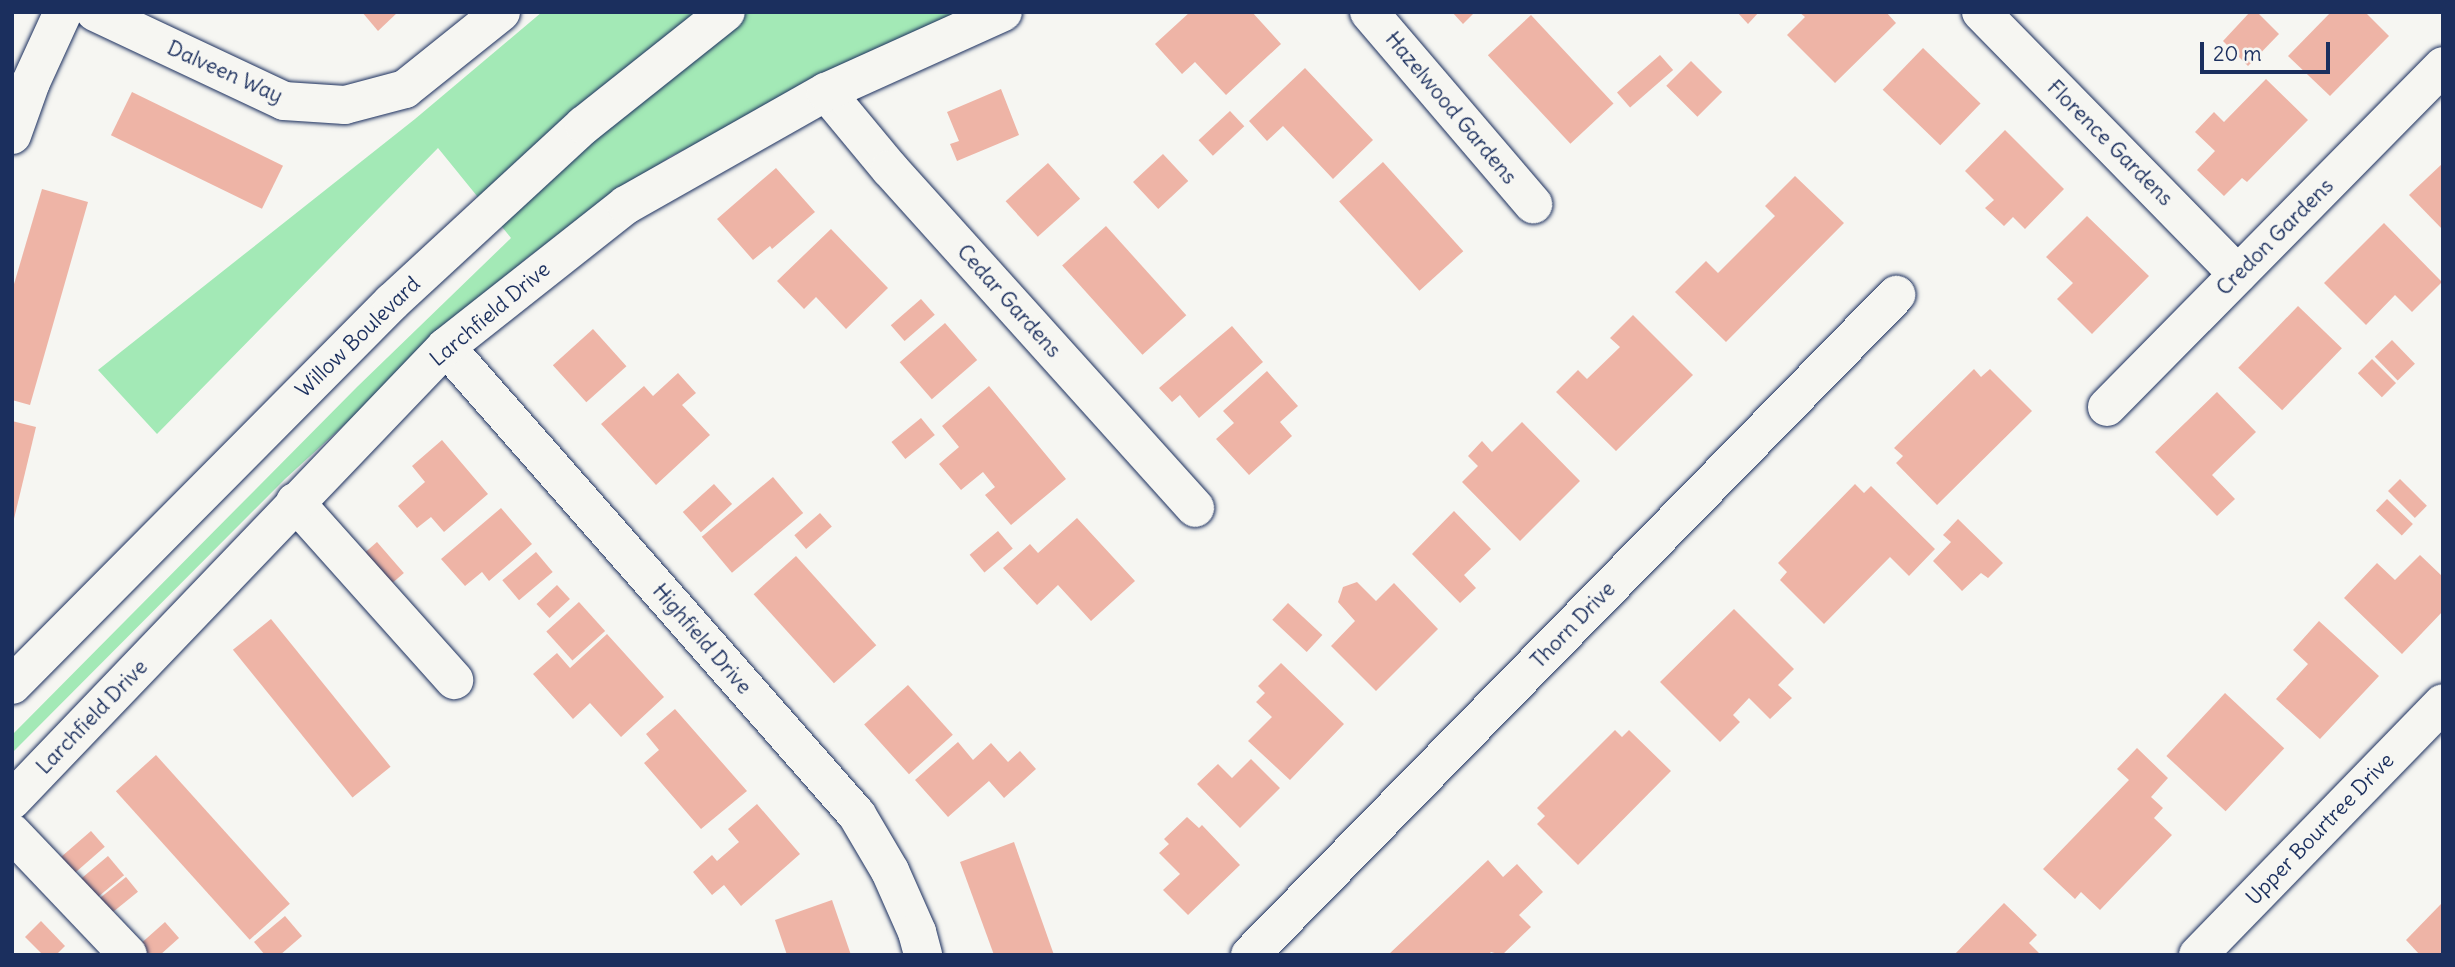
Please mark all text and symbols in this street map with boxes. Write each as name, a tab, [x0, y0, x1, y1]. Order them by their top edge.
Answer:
street label: Hazelwood Gardens	[1380, 27, 1522, 189]
scale bar	[2203, 28, 2332, 72]
street label: Dalveen Way	[163, 35, 287, 109]
text: 20 m	[2213, 40, 2262, 67]
street label: Florence Gardens	[2042, 75, 2178, 211]
street label: Credon Gardens	[2211, 173, 2339, 301]
street label: Cedar Gardens	[952, 239, 1066, 363]
street label: Larchfield Drive	[425, 256, 555, 372]
street label: Willow Boulevard	[291, 271, 425, 403]
street label: Thorn Drive	[1526, 577, 1620, 673]
street label: Highfield Drive	[647, 579, 757, 699]
street label: Larchfield Drive	[31, 655, 153, 779]
street label: Upper Bourtree Drive	[2241, 748, 2399, 910]

